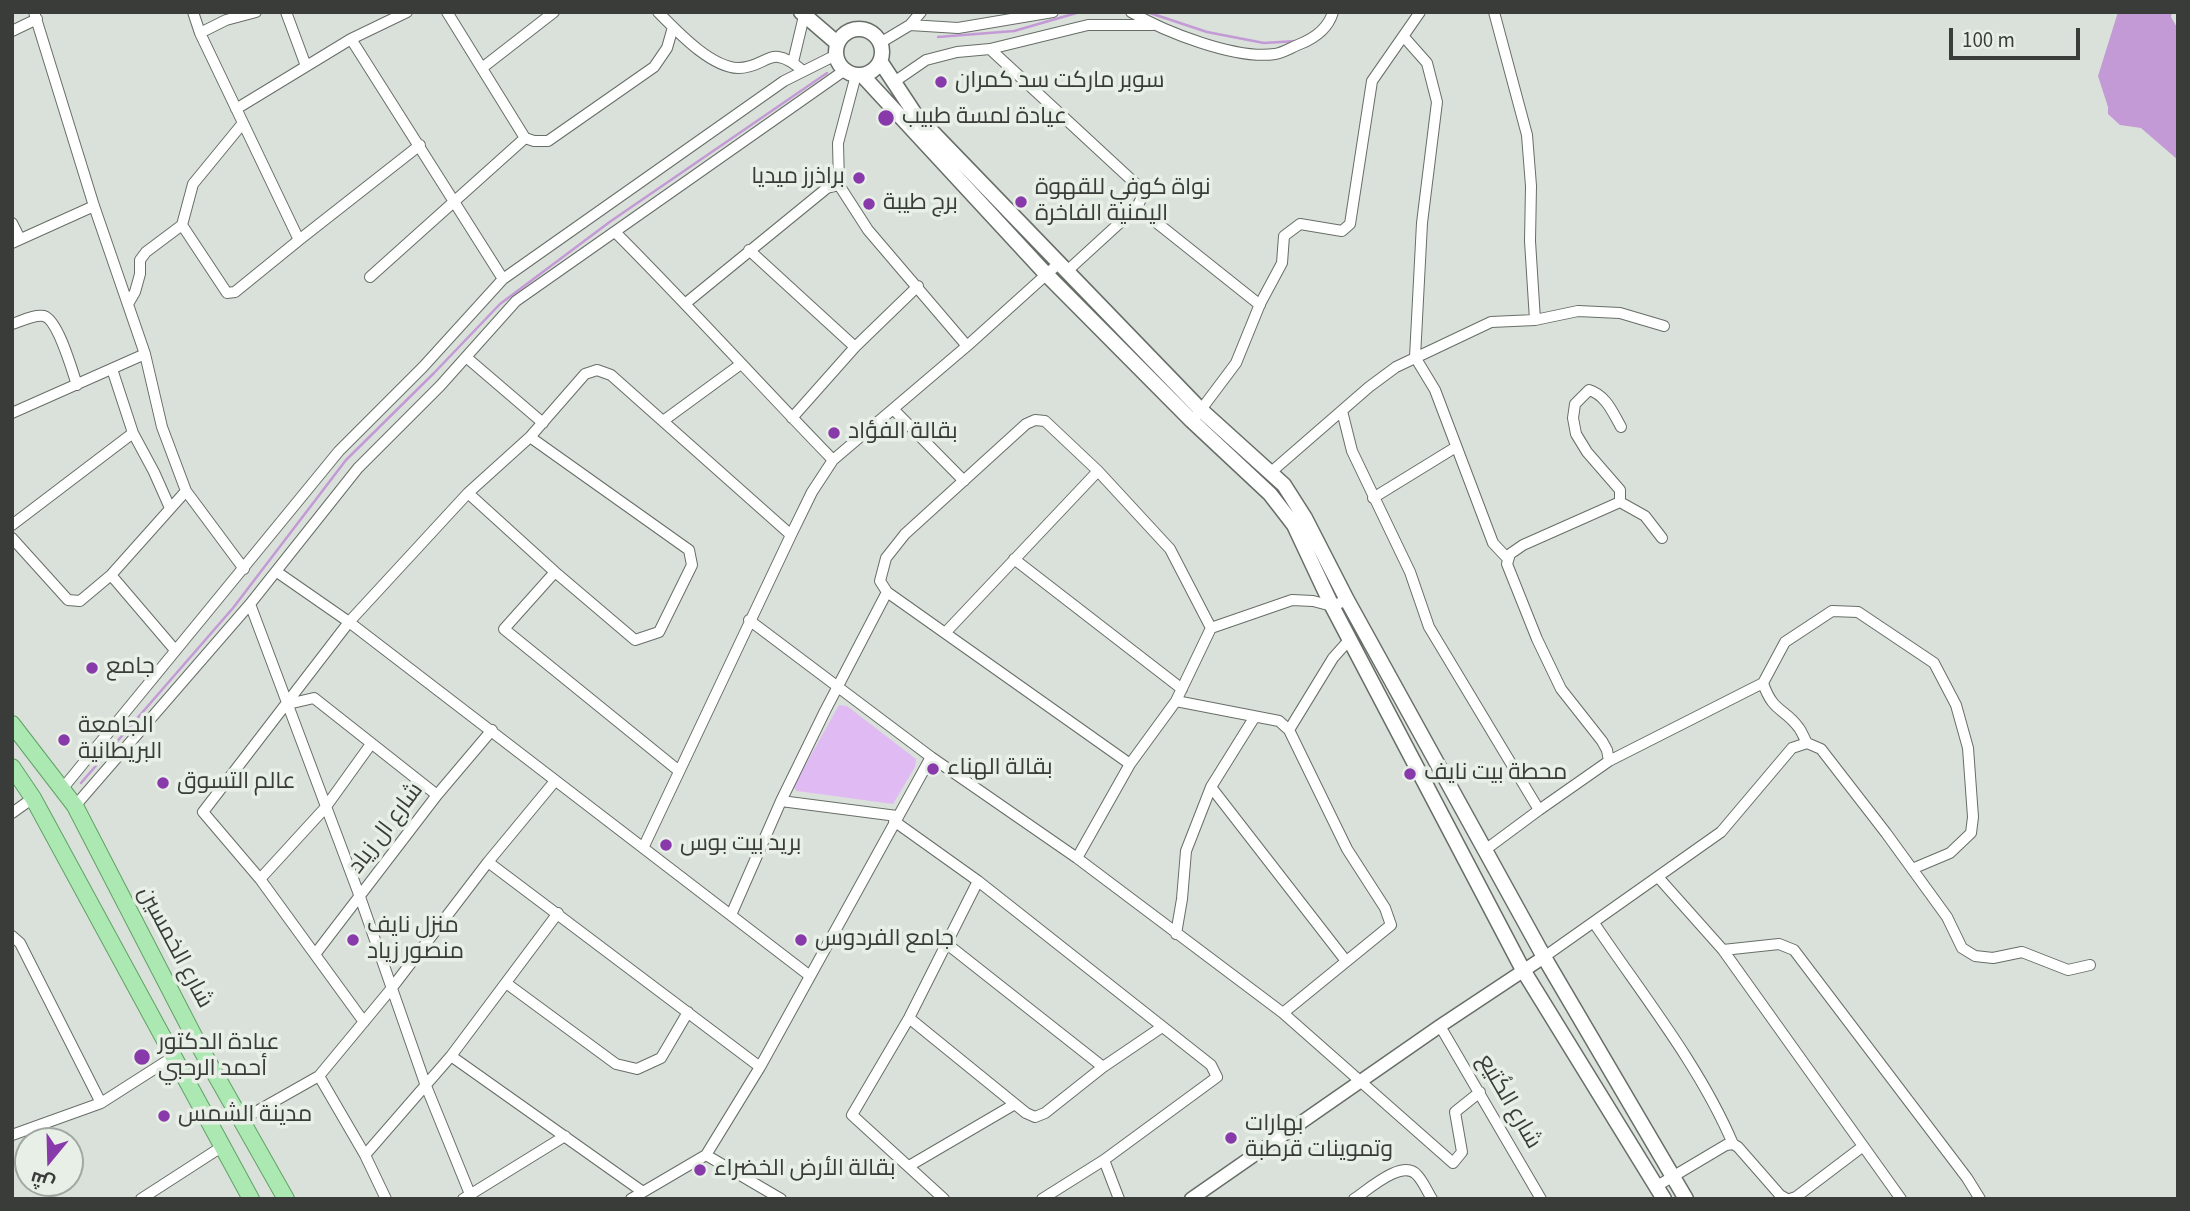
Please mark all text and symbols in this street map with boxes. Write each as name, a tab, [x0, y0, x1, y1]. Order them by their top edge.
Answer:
scale bar	[1952, 14, 2083, 58]
text: 100 m	[1962, 25, 2015, 55]
place label: سوبر ماركت سد كمران	[955, 68, 1165, 96]
marker: سوبر ماركت سد كمران	[933, 74, 949, 90]
place label: عيادة لمسة طبيب	[902, 104, 1067, 132]
marker: عيادة لمسة طبيب	[876, 108, 896, 128]
place label: براذرز ميديا	[751, 164, 845, 192]
marker: براذرز ميديا	[851, 170, 867, 186]
place label: نواة كوفي للقهوة اليمنية الفاخرة	[1035, 175, 1211, 229]
place label: برج طيبة	[883, 190, 958, 218]
marker: نواة كوفي للقهوة اليمنية الفاخرة	[1013, 194, 1029, 210]
marker: برج طيبة	[861, 196, 877, 212]
place label: بقالة الفؤاد	[848, 419, 958, 447]
marker: بقالة الفؤاد	[826, 425, 842, 441]
place label: جامع	[106, 654, 155, 682]
marker: جامع	[84, 660, 100, 676]
place label: الجامعة البريطانية	[78, 713, 162, 767]
marker: الجامعة البريطانية	[56, 732, 72, 748]
place label: بقالة الهناء	[947, 755, 1053, 783]
place label: محطة بيت نايف	[1424, 760, 1567, 788]
marker: بقالة الهناء	[925, 761, 941, 777]
marker: محطة بيت نايف	[1402, 766, 1418, 782]
place label: عالم التسوق	[177, 769, 296, 797]
marker: عالم التسوق	[155, 775, 171, 791]
street label: شارع ال زياد	[344, 778, 430, 880]
place label: بريد بيت بوس	[680, 831, 802, 859]
marker: بريد بيت بوس	[658, 837, 674, 853]
street label: شارع الخمسين	[130, 883, 218, 1013]
place label: منزل نايف منصور زياد	[367, 913, 464, 967]
place label: جامع الفردوس	[815, 926, 954, 954]
marker: منزل نايف منصور زياد	[345, 932, 361, 948]
marker: جامع الفردوس	[793, 932, 809, 948]
place label: عيادة الدكتور أحمد الرحبي	[158, 1030, 280, 1084]
marker: عيادة الدكتور أحمد الرحبي	[132, 1047, 152, 1067]
street label: شارع الكُتيع	[1470, 1050, 1546, 1154]
place label: مدينة الشمس	[178, 1102, 312, 1130]
marker: مدينة الشمس	[156, 1108, 172, 1124]
place label: بهارات وتموينات قرطبة	[1245, 1111, 1393, 1165]
north arrow	[14, 1127, 84, 1197]
marker: بهارات وتموينات قرطبة	[1223, 1130, 1239, 1146]
place label: بقالة الأرض الخضراء	[714, 1156, 896, 1184]
marker: بقالة الأرض الخضراء	[692, 1162, 708, 1178]
text: ش	[27, 1164, 59, 1197]

